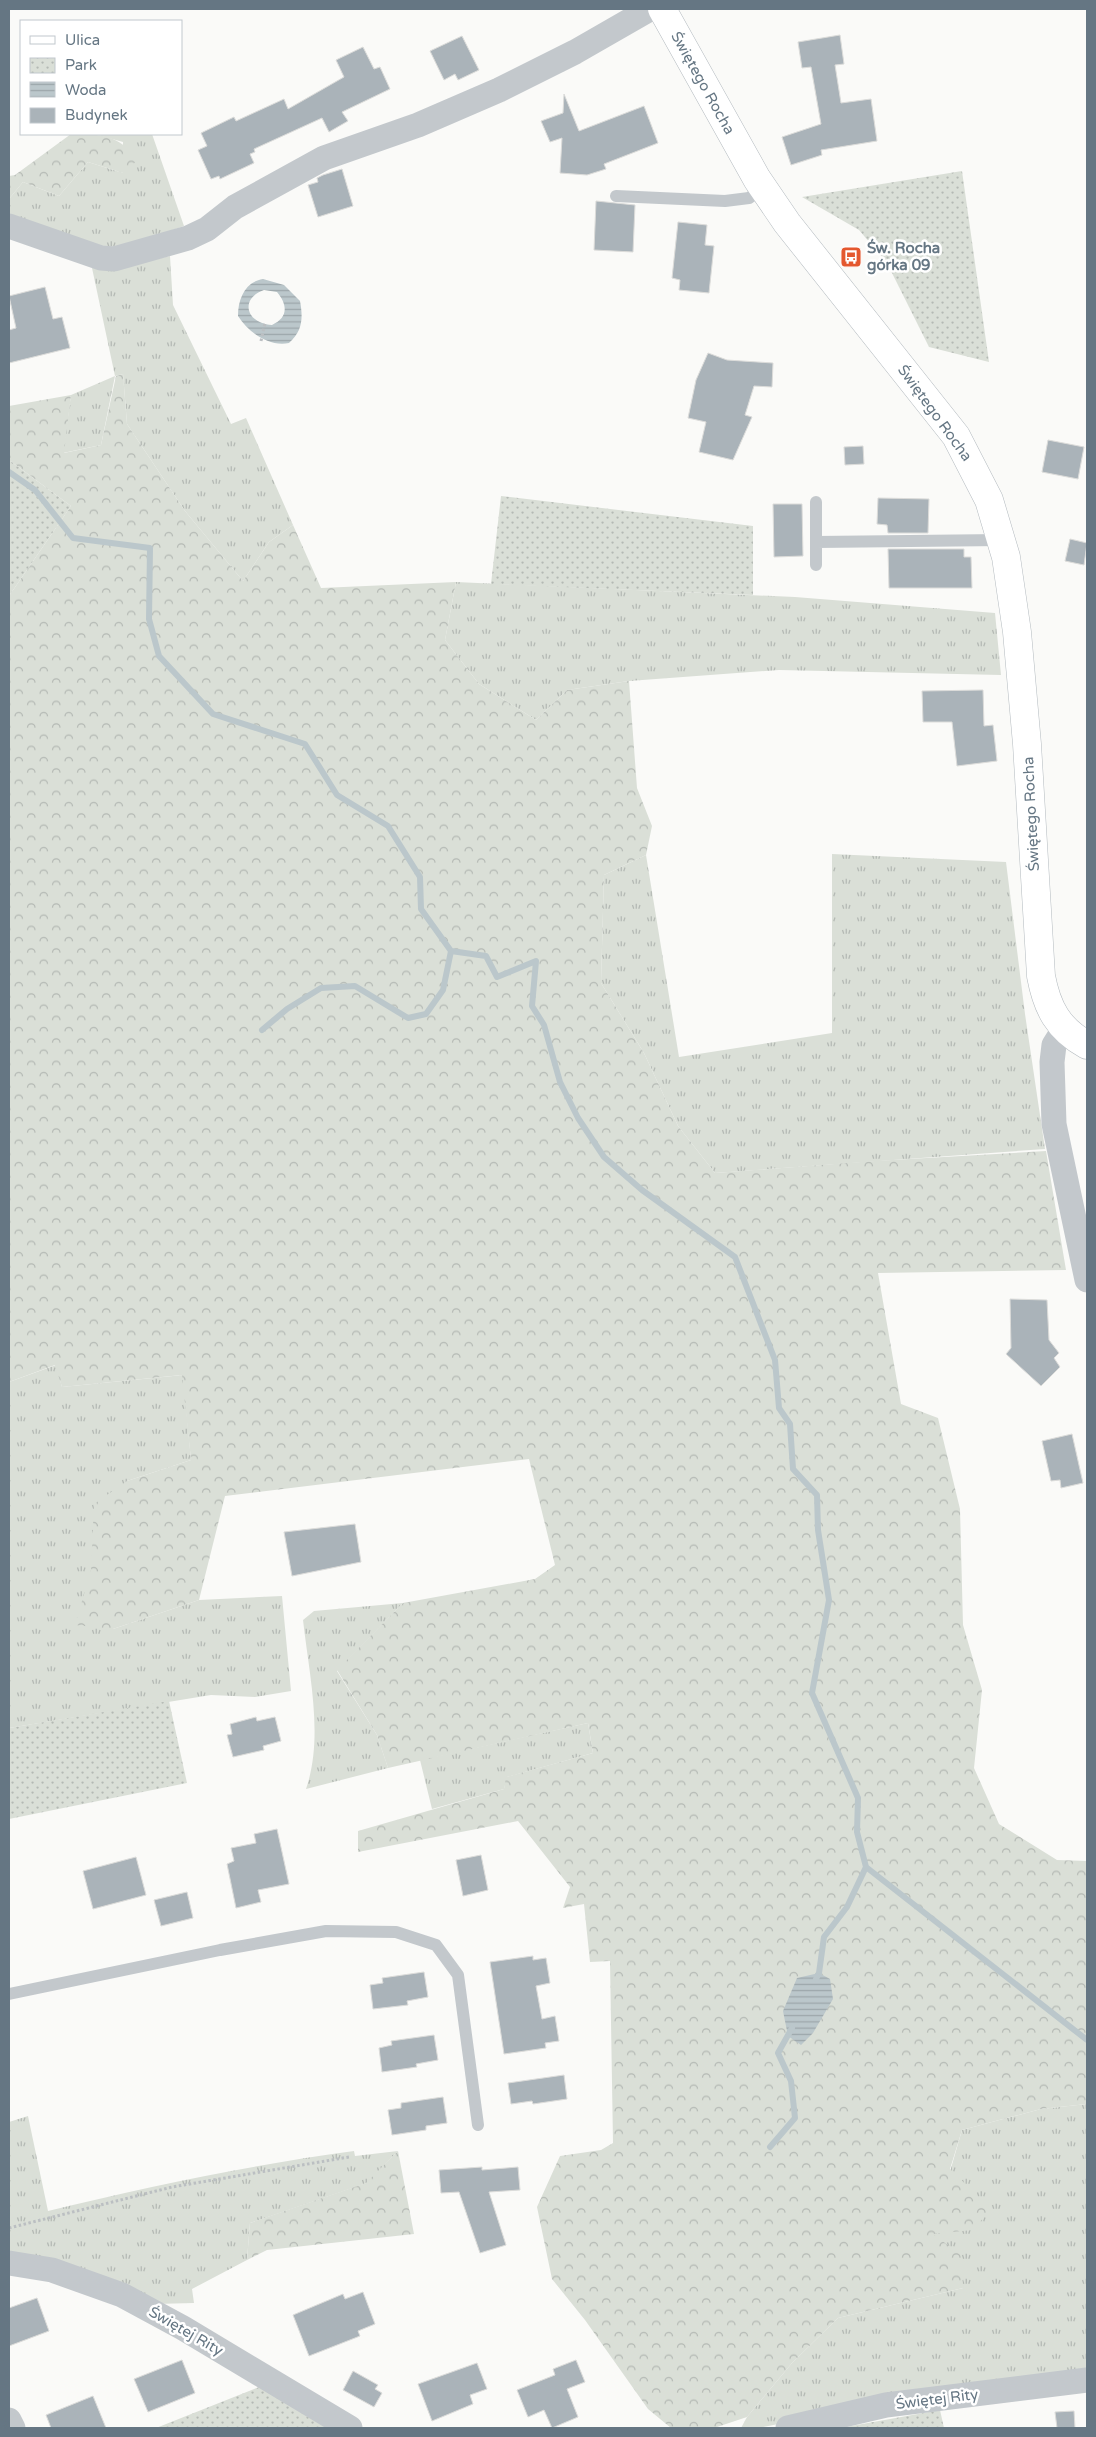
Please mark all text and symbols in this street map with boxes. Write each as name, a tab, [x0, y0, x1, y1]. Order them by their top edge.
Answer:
legend	[20, 20, 182, 135]
street label: Świętego Rocha	[667, 28, 739, 138]
text: Ulica	[65, 31, 100, 49]
text: Park	[65, 56, 97, 74]
text: Woda	[65, 81, 107, 99]
text: Budynek	[65, 106, 128, 124]
place label: Św. Rocha górka 09	[867, 238, 940, 275]
bus stop icon: Św. Rocha górka 09	[839, 245, 863, 269]
street label: Świętego Rocha	[894, 361, 976, 465]
street label: Świętego Rocha	[1019, 756, 1043, 872]
street label: Świętej Rity	[146, 2302, 226, 2360]
street label: Świętej Rity	[895, 2385, 979, 2413]

